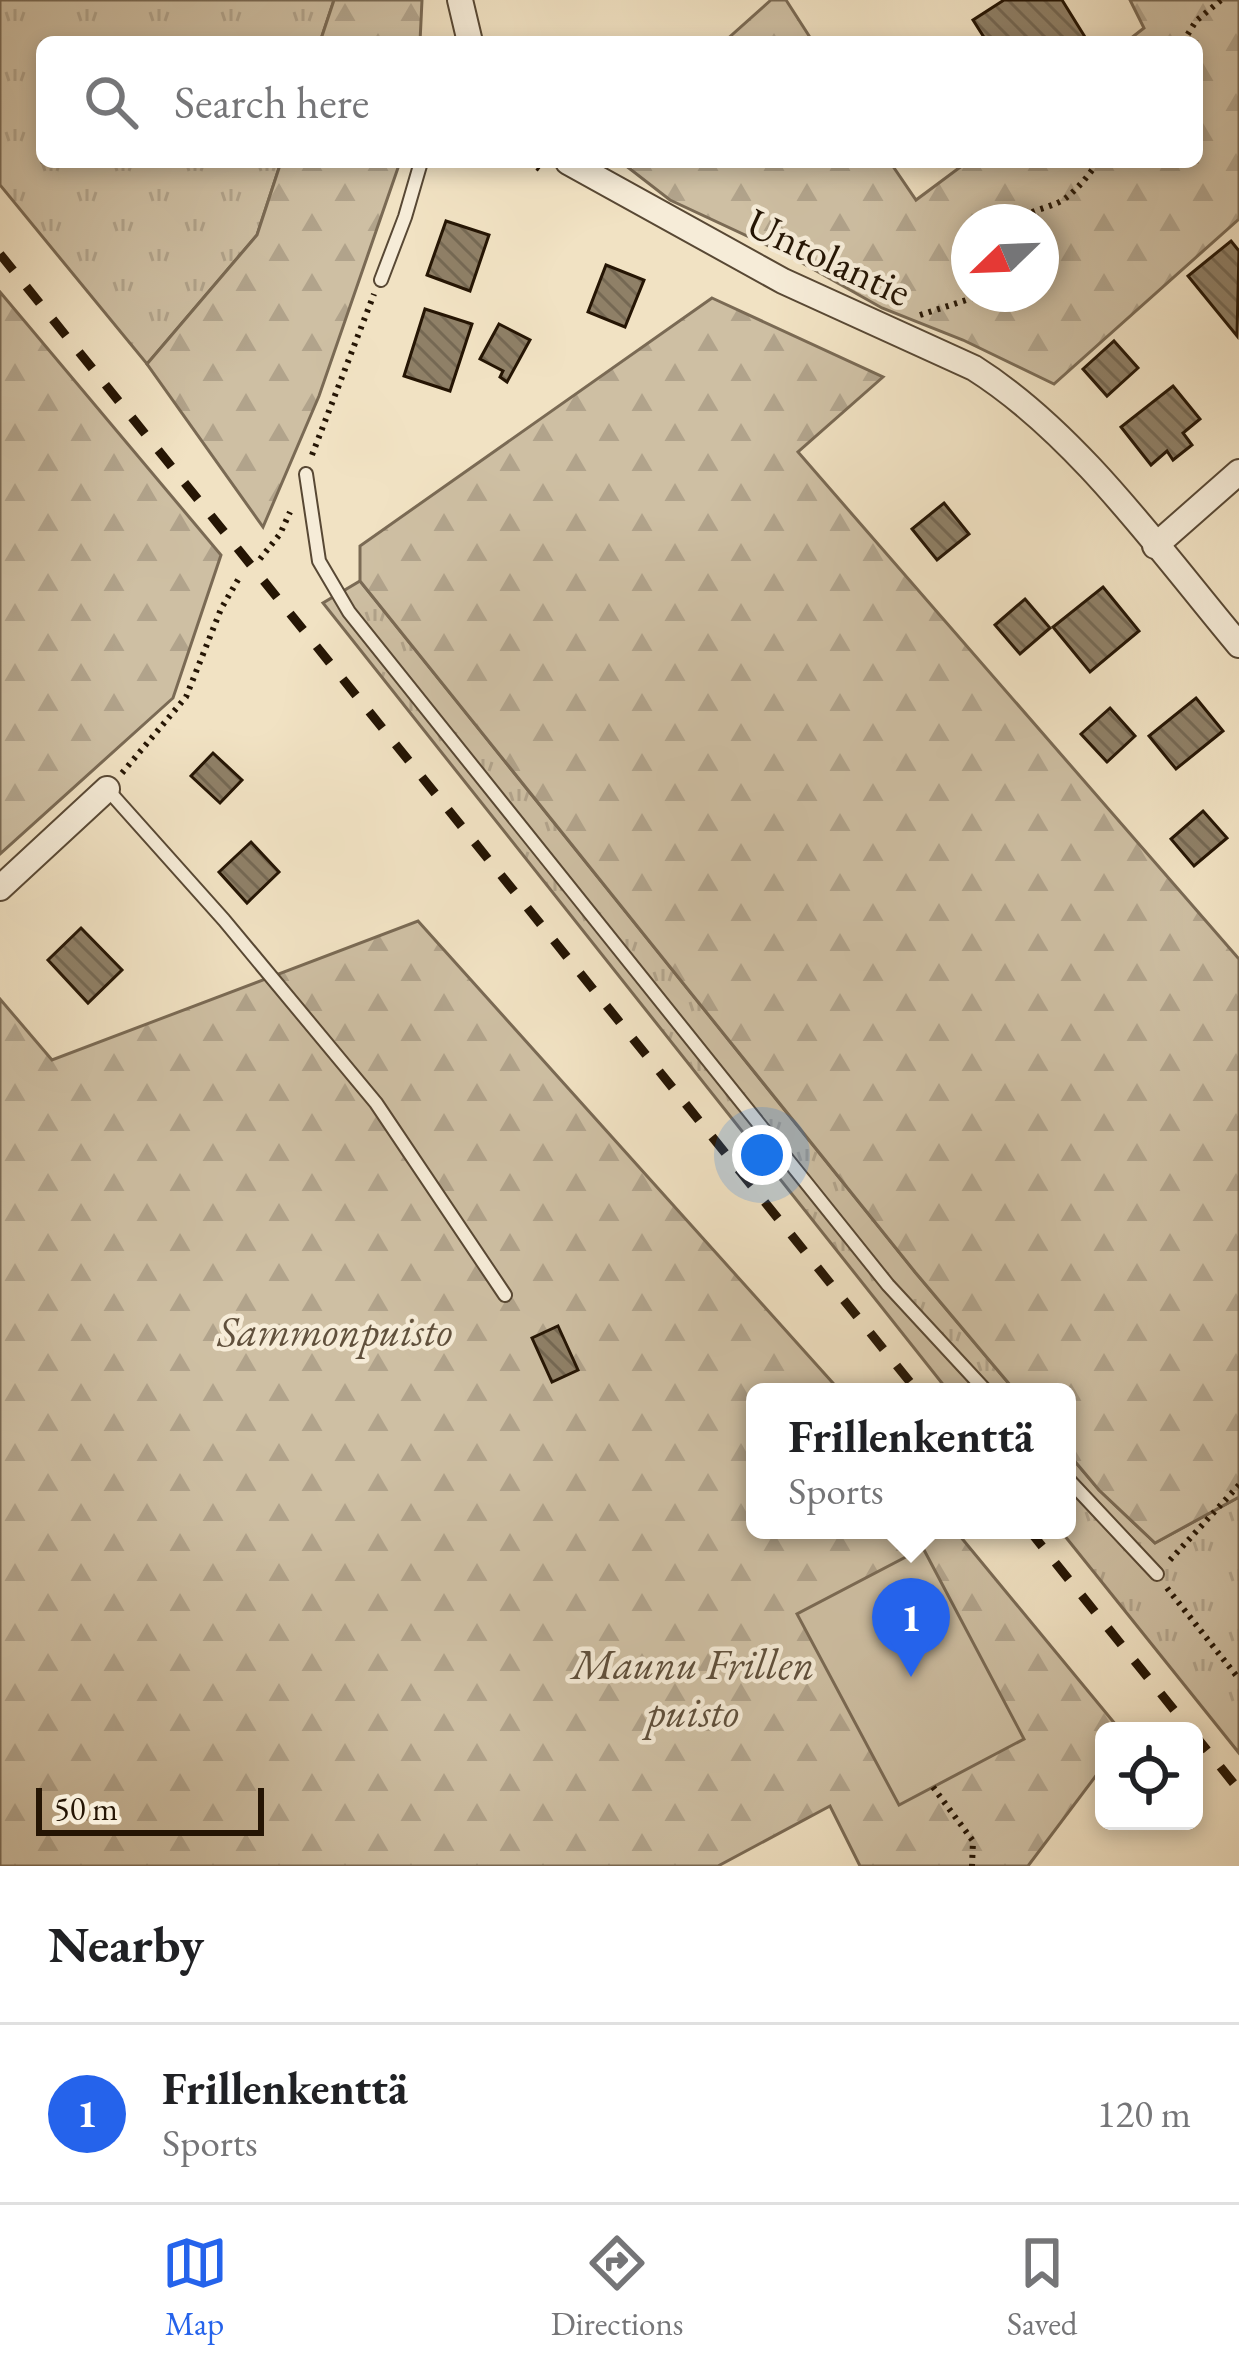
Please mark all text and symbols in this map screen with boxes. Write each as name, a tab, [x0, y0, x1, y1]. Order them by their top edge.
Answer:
search box	[36, 36, 1203, 168]
icon: search	[78, 69, 144, 135]
text: Search here	[174, 73, 369, 131]
street label: Untolantie	[738, 195, 920, 319]
north arrow	[951, 204, 1059, 312]
your location	[732, 1125, 792, 1185]
park label: Sammonpuisto	[217, 1304, 452, 1359]
popup	[746, 1383, 1076, 1539]
text: Frillenkenttä	[788, 1407, 1034, 1465]
text: Sports	[788, 1465, 884, 1516]
pin: 1	[872, 1578, 950, 1677]
park label: Maunu Frillen puisto	[569, 1637, 814, 1740]
map controls	[1095, 1722, 1203, 1830]
button: locate	[1095, 1722, 1203, 1830]
scale bar	[36, 1782, 264, 1835]
text: 50 m	[54, 1787, 118, 1830]
text: Nearby	[48, 1911, 204, 1977]
text: Frillenkenttä	[162, 2059, 408, 2117]
text: 1	[77, 2088, 97, 2139]
text: 120 m	[1097, 2088, 1191, 2139]
text: Sports	[162, 2117, 258, 2168]
tab: Map	[162, 2230, 228, 2345]
tab: Directions	[551, 2230, 684, 2345]
tab: Saved	[1007, 2230, 1077, 2345]

